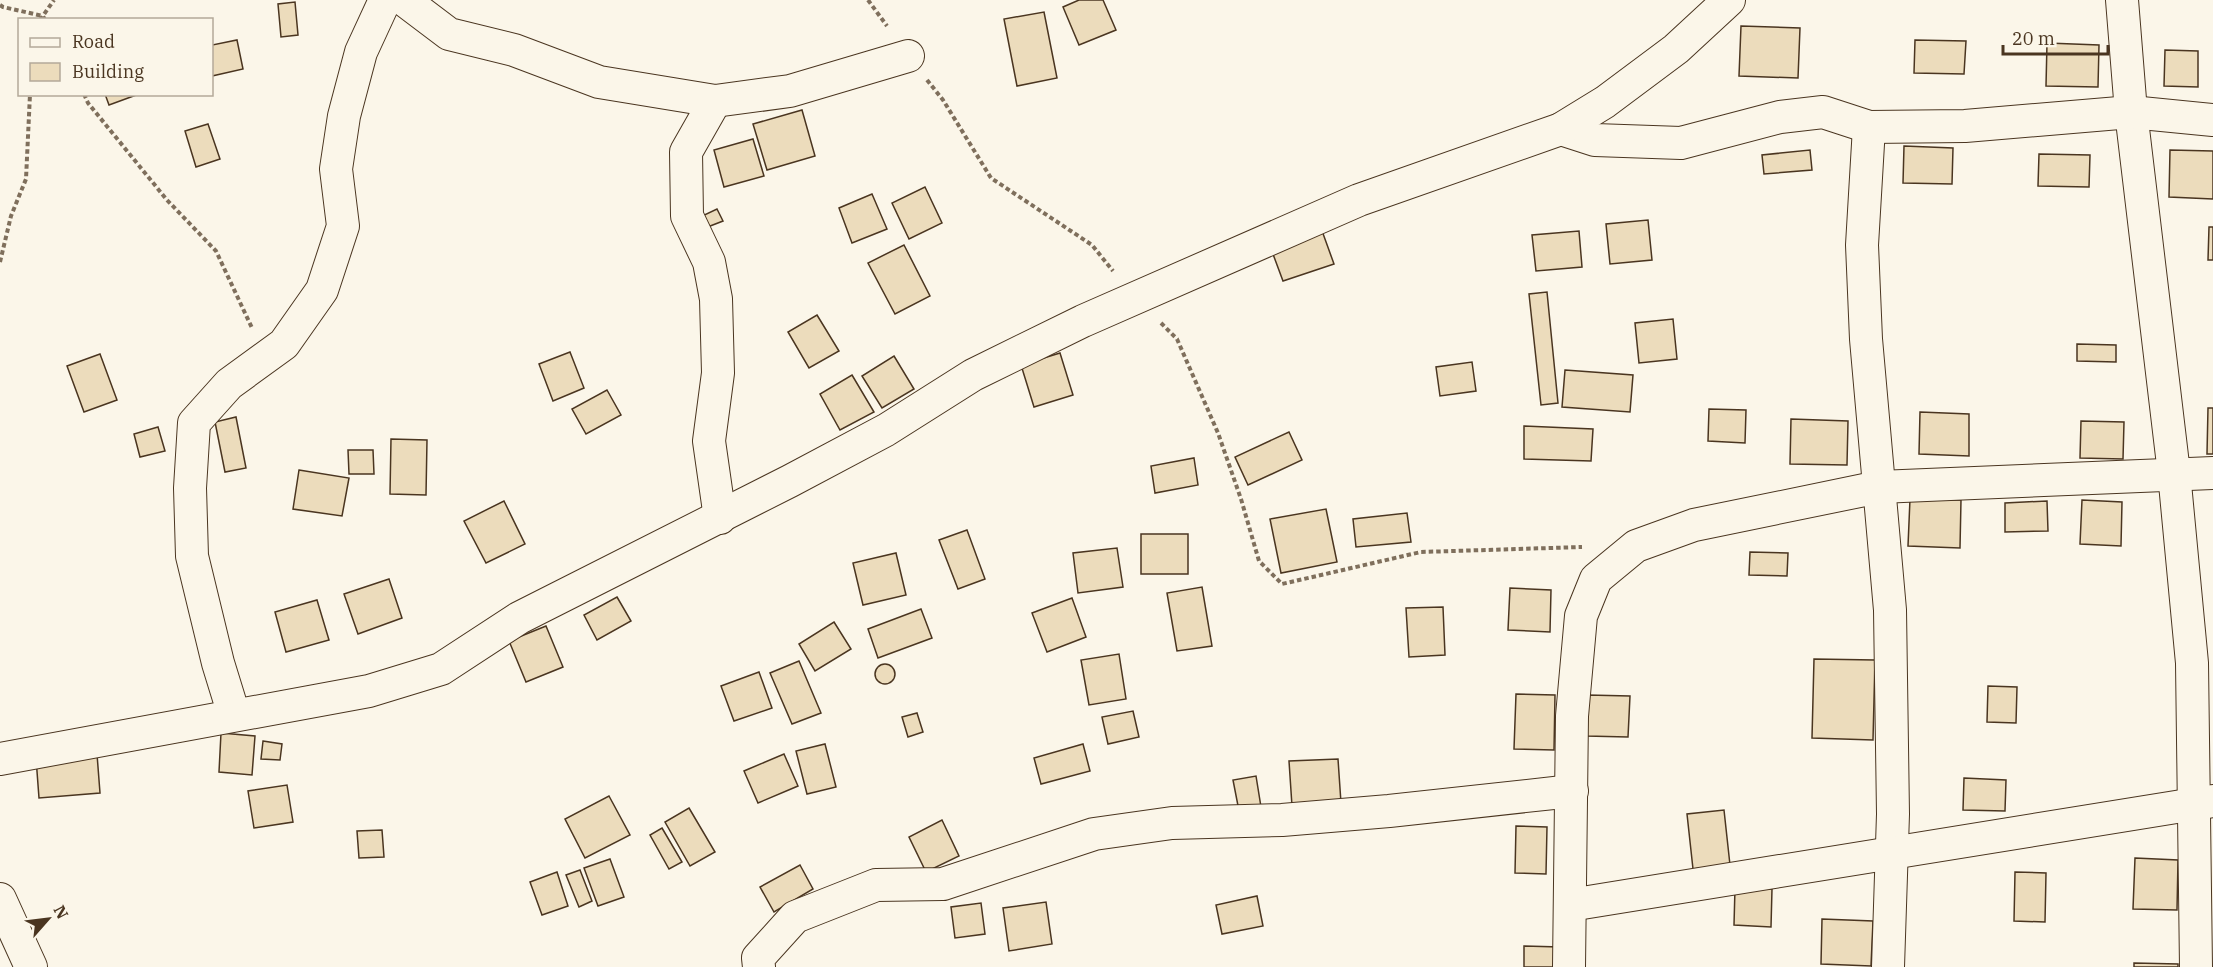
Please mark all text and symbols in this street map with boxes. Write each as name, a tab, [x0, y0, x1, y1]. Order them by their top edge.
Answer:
legend	[18, 18, 213, 96]
scale bar	[2003, 18, 2108, 56]
text: 20 m	[2012, 27, 2055, 50]
text: Road	[72, 30, 115, 53]
text: Building	[72, 60, 144, 83]
north arrow	[18, 889, 78, 949]
text: N	[49, 902, 73, 922]

